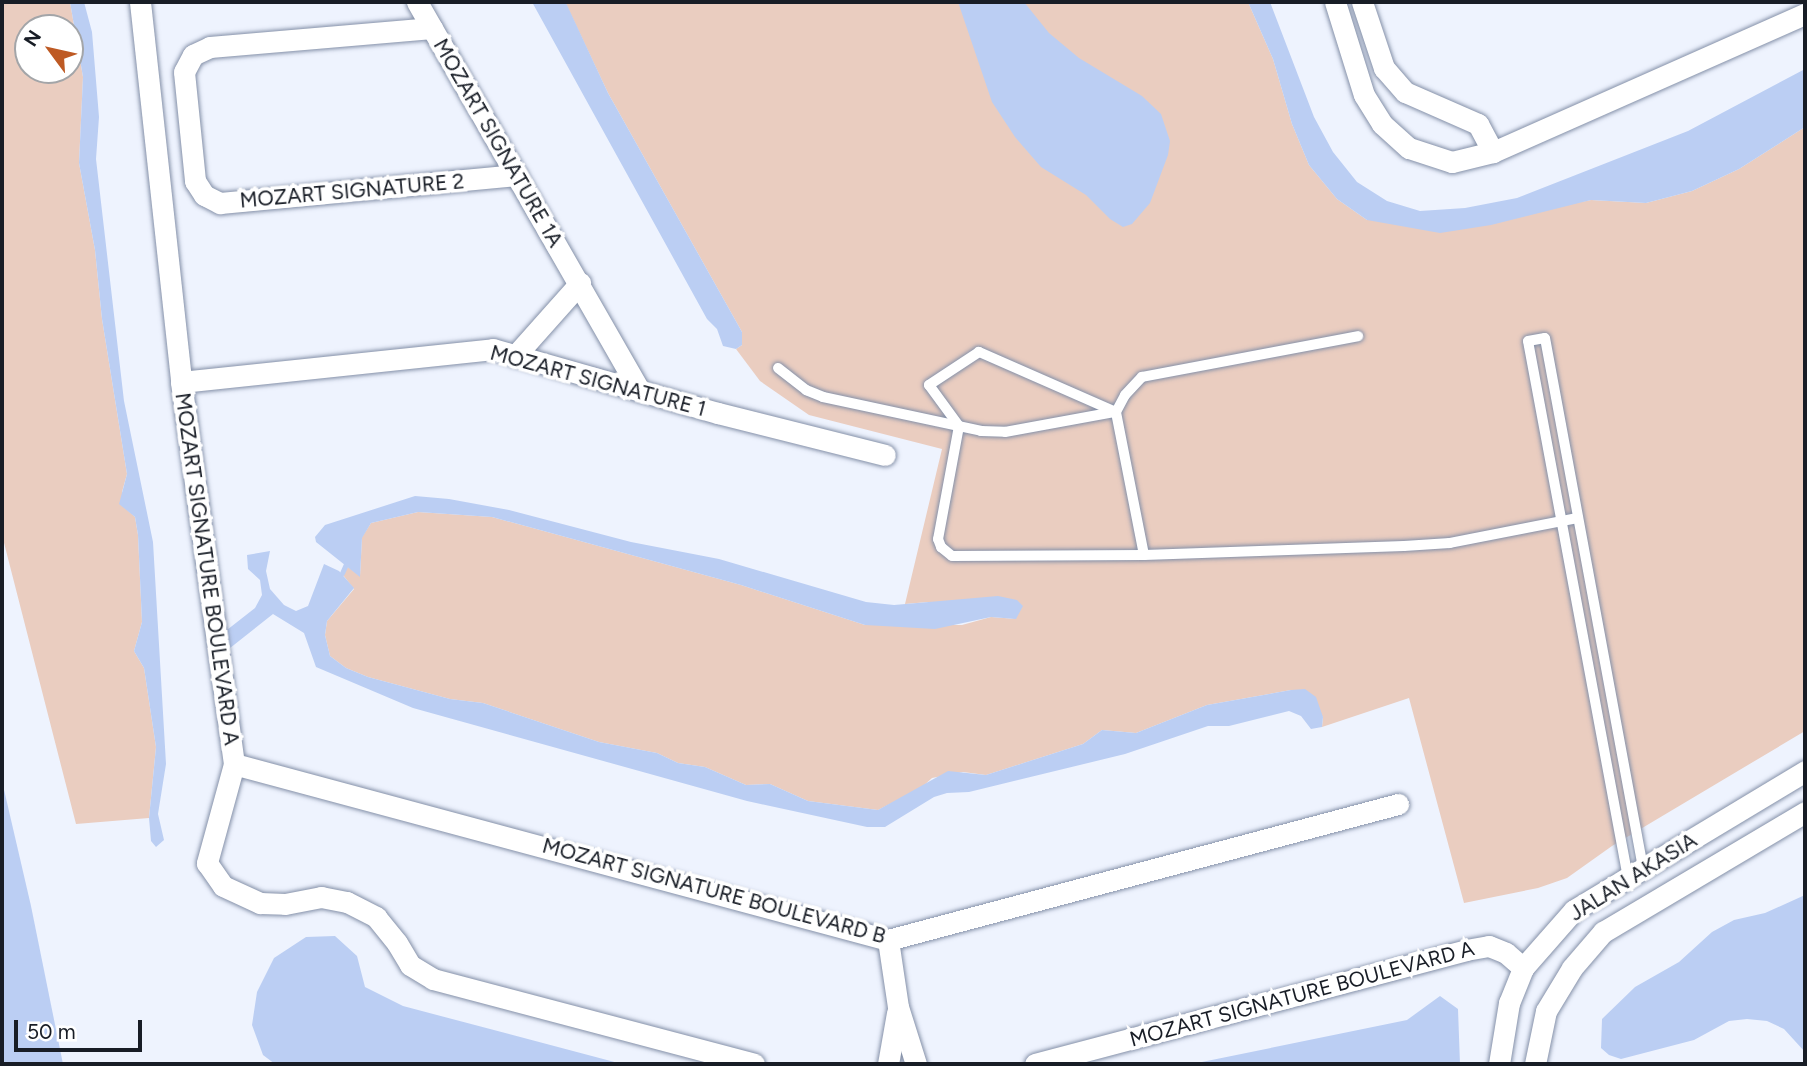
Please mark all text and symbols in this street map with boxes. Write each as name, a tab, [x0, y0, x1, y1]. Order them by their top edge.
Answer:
north arrow	[14, 14, 84, 84]
text: N	[19, 26, 46, 51]
street label: MOZART SIGNATURE 1A	[428, 34, 568, 252]
street label: MOZART SIGNATURE 2	[239, 169, 465, 213]
street label: MOZART SIGNATURE 1	[487, 340, 709, 422]
street label: MOZART SIGNATURE BOULEVARD A	[170, 391, 244, 747]
street label: JALAN AKASIA	[1565, 828, 1701, 926]
street label: MOZART SIGNATURE BOULEVARD B	[540, 833, 888, 949]
street label: MOZART SIGNATURE BOULEVARD A	[1127, 936, 1477, 1052]
scale bar	[18, 1006, 145, 1050]
text: 50 m	[27, 1019, 76, 1044]

